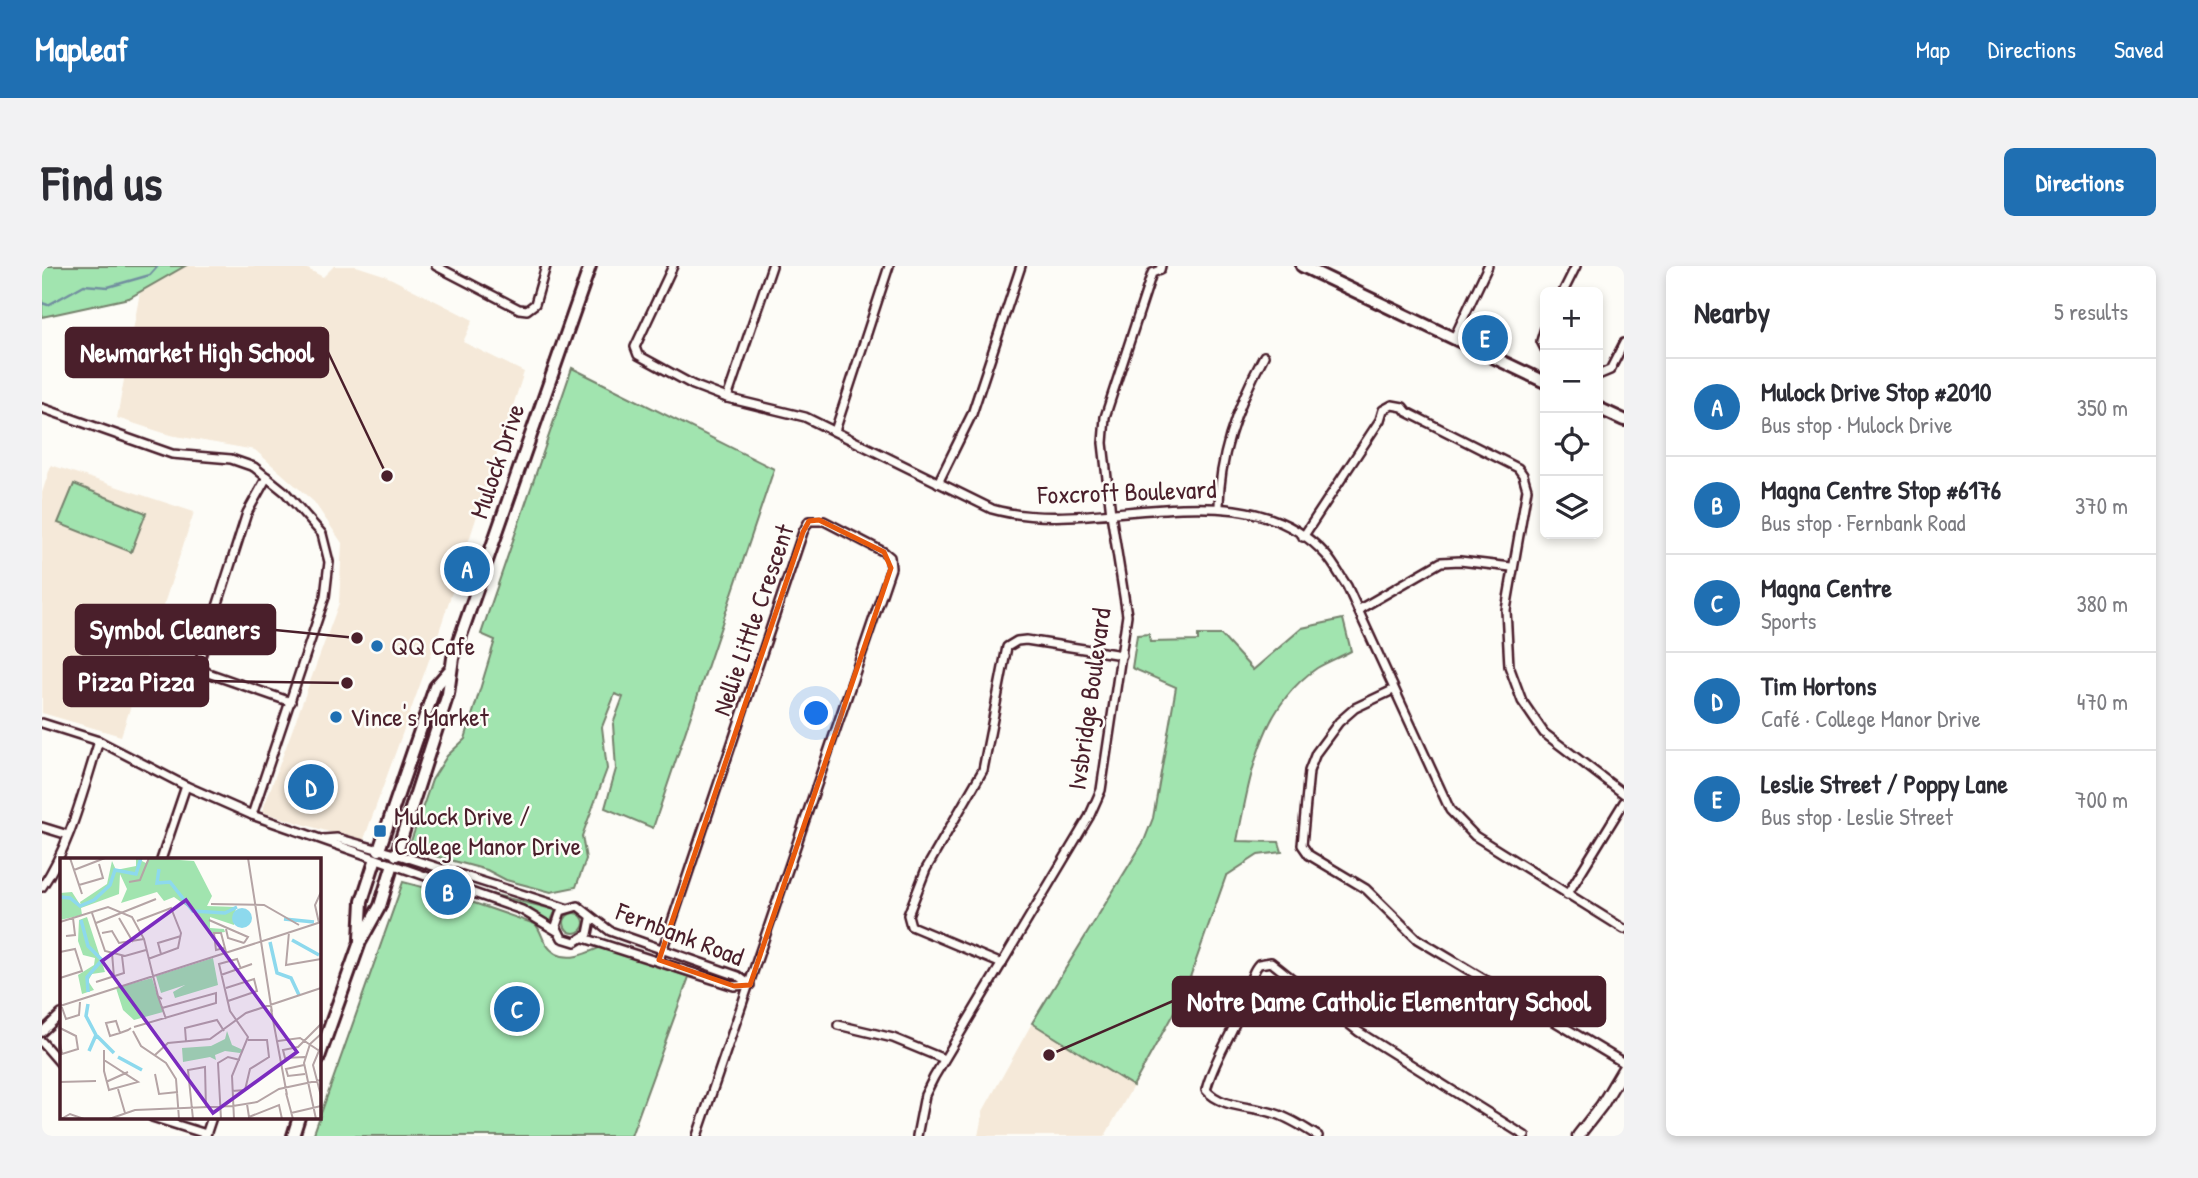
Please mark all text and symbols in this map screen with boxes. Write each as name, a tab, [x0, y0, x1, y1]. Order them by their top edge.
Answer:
text: Mapleaf	[35, 27, 128, 71]
text: Map	[1916, 33, 1950, 65]
text: Directions	[1988, 33, 2076, 65]
text: Saved	[2114, 33, 2163, 65]
button: Directions	[2004, 148, 2156, 216]
text: Find us	[42, 149, 162, 215]
map controls	[1540, 287, 1603, 539]
button: +	[1540, 287, 1603, 350]
text: Nearby	[1694, 292, 1770, 332]
text: 5 results	[2054, 296, 2128, 327]
pin: E	[1462, 312, 1508, 364]
callout: Newmarket High School	[66, 328, 328, 377]
text: Newmarket High School	[80, 333, 315, 372]
button: −	[1540, 350, 1603, 413]
text: Mulock Drive Stop #2010	[1761, 374, 1991, 409]
text: A	[1711, 392, 1723, 423]
text: 350 m	[2077, 392, 2128, 423]
street label: Mulock Drive	[461, 399, 532, 523]
text: Bus stop · Mulock Drive	[1761, 409, 1952, 440]
button: locate	[1540, 413, 1603, 476]
street label: Foxcroft Boulevard	[1036, 471, 1217, 512]
text: Magna Centre Stop #6176	[1761, 472, 2001, 507]
button: layers	[1540, 476, 1603, 539]
text: B	[1711, 490, 1723, 521]
text: 370 m	[2075, 490, 2128, 521]
text: Bus stop · Fernbank Road	[1761, 507, 1966, 538]
street label: Nellie Little Crescent	[703, 519, 802, 720]
pin: A	[444, 543, 490, 595]
text: Magna Centre	[1761, 570, 1892, 605]
text: C	[1711, 588, 1723, 619]
text: 380 m	[2077, 588, 2128, 619]
callout: Symbol Cleaners	[76, 605, 275, 654]
text: Sports	[1761, 605, 1816, 636]
street label: Ivsbridge Boulevard	[1058, 606, 1119, 792]
text: Symbol Cleaners	[90, 610, 261, 649]
place label: QQ Cafe	[391, 628, 475, 663]
marker: QQ Cafe	[369, 638, 385, 654]
callout: Pizza Pizza	[64, 657, 208, 706]
text: Pizza Pizza	[78, 662, 194, 700]
text: Tim Hortons	[1761, 668, 1877, 703]
text: D	[1712, 686, 1722, 717]
text: 470 m	[2077, 686, 2128, 717]
your location	[799, 696, 833, 730]
place label: Vince's Market	[350, 699, 490, 734]
text: Café · College Manor Drive	[1761, 703, 1981, 734]
marker: Vince's Market	[328, 709, 344, 725]
pin: D	[288, 761, 334, 813]
text: Leslie Street / Poppy Lane	[1761, 766, 2008, 801]
text: E	[1712, 784, 1722, 815]
text: 700 m	[2075, 784, 2128, 815]
place label: Mulock Drive / College Manor Drive	[394, 798, 581, 863]
text: Bus stop · Leslie Street	[1761, 801, 1953, 832]
marker: Mulock Drive / College Manor Drive	[372, 823, 388, 839]
inset map	[60, 858, 320, 1118]
pin: B	[425, 866, 471, 918]
street label: Fernbank Road	[610, 893, 749, 974]
callout: Notre Dame Catholic Elementary School	[1173, 977, 1605, 1026]
text: Notre Dame Catholic Elementary School	[1187, 982, 1592, 1021]
pin: C	[494, 983, 540, 1035]

